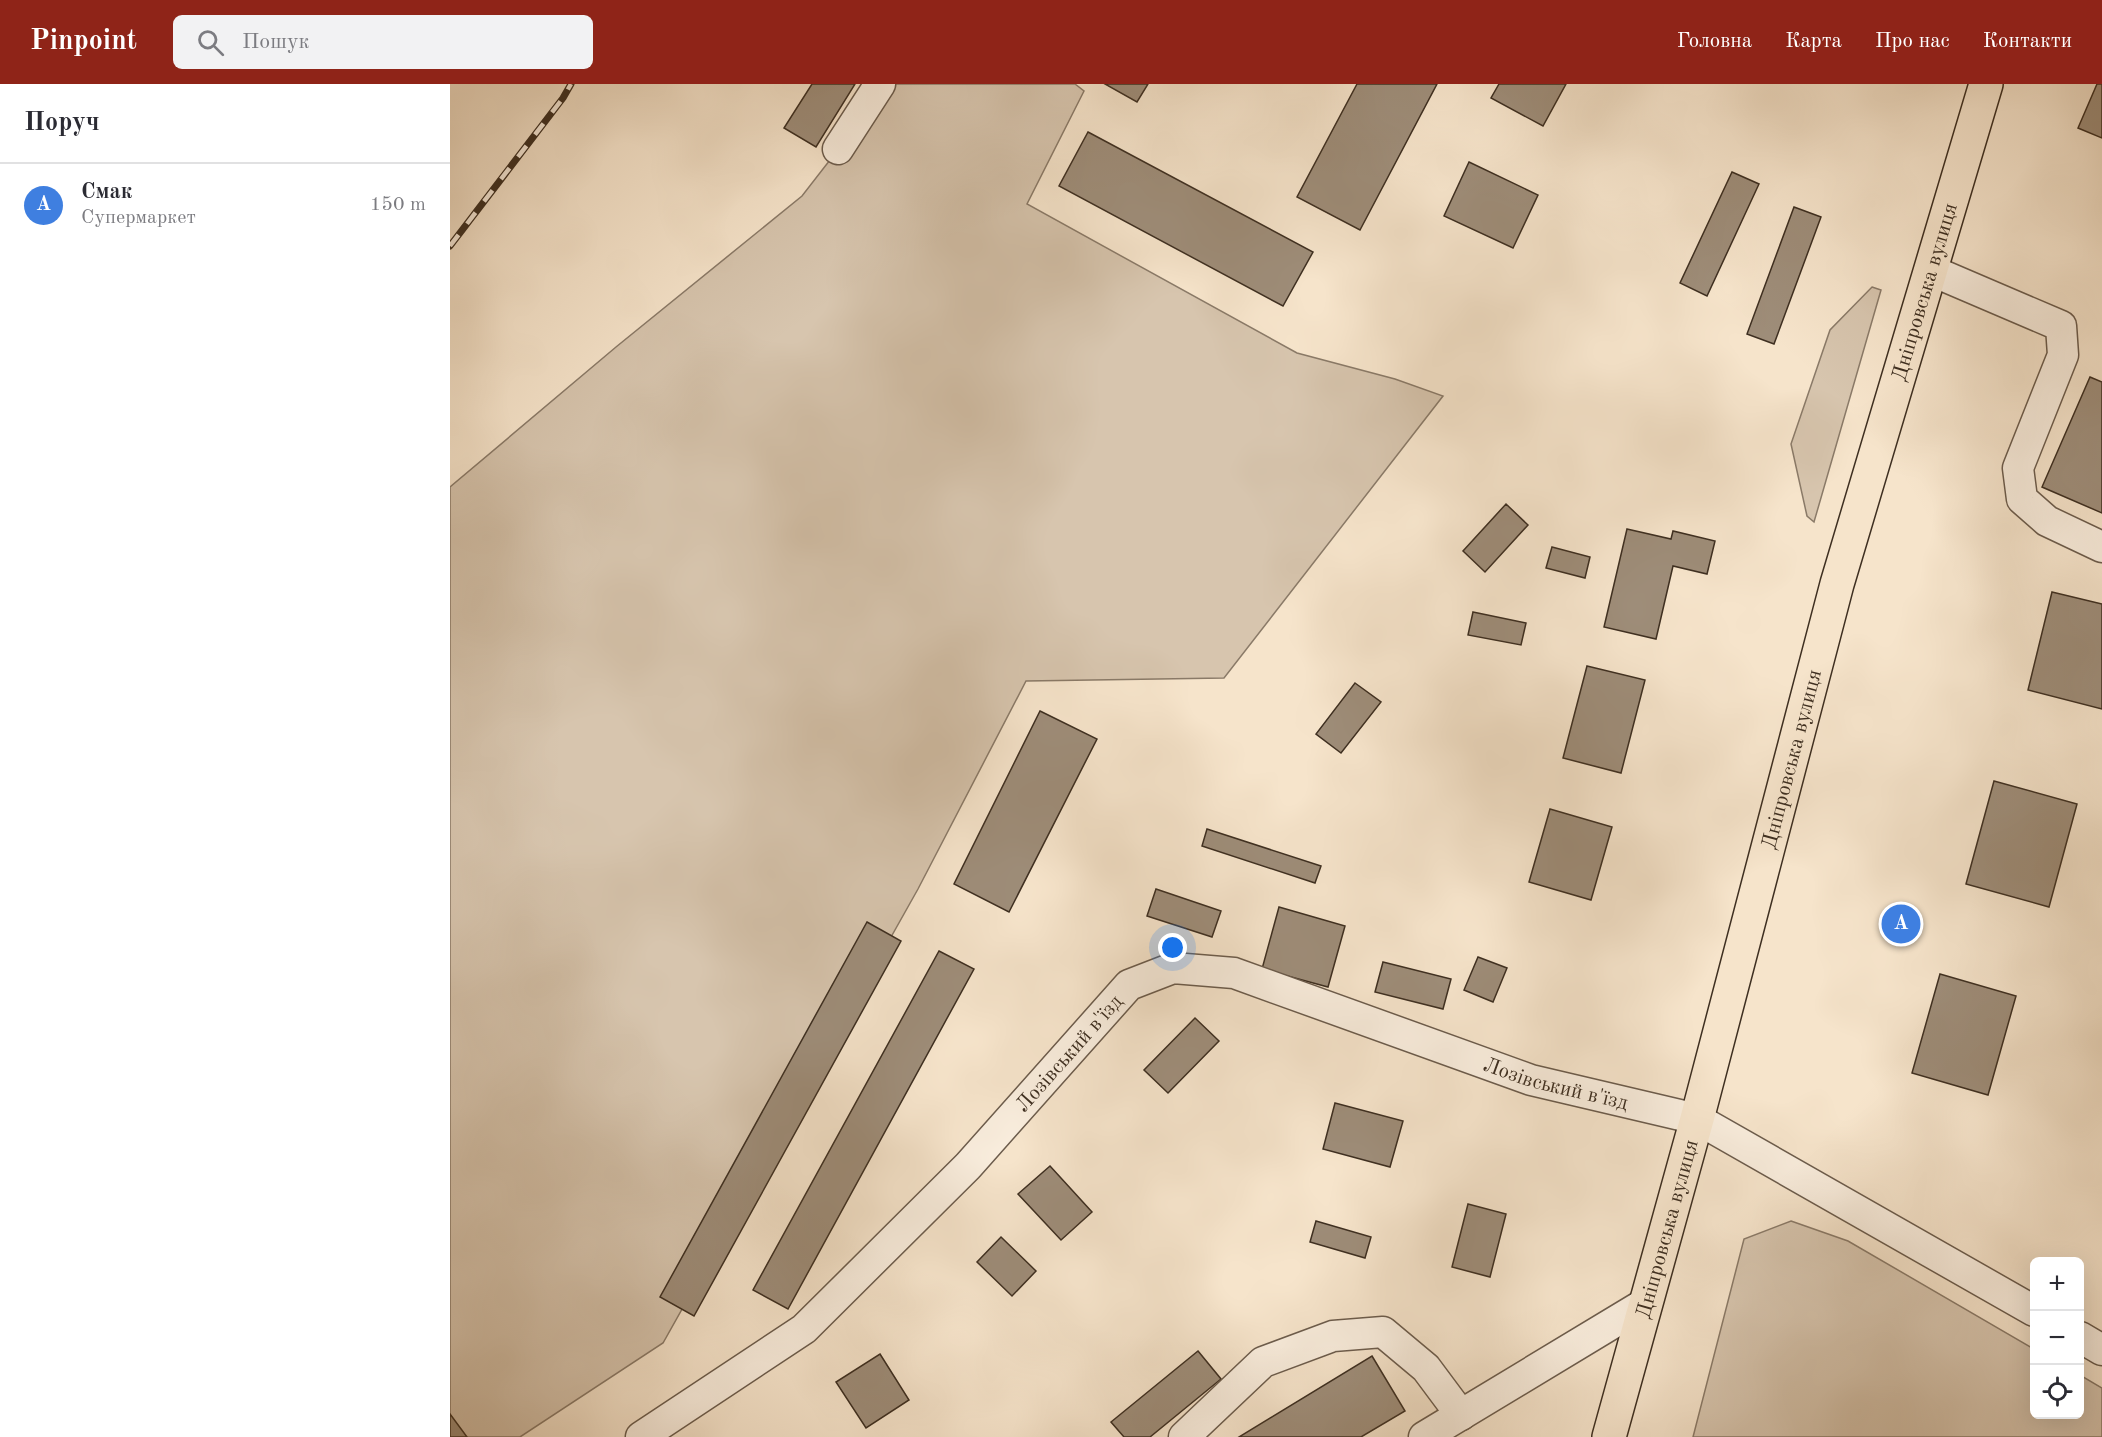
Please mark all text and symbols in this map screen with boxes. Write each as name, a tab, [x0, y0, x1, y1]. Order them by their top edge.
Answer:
search box	[173, 15, 593, 69]
icon: search	[194, 26, 227, 59]
text: Pinpoint	[30, 28, 137, 56]
text: Пошук	[242, 31, 310, 53]
text: Головна	[1677, 31, 1752, 52]
text: Карта	[1785, 31, 1842, 52]
text: Про нас	[1875, 31, 1950, 52]
text: Контакти	[1983, 31, 2072, 52]
text: Поруч	[24, 110, 100, 136]
text: Смак	[81, 181, 132, 203]
text: A	[36, 195, 51, 215]
text: 150 m	[370, 195, 426, 215]
street label: Дніпровська вулиця	[1889, 201, 1962, 384]
text: Супермаркет	[81, 208, 196, 228]
street label: Дніпровська вулиця	[1759, 667, 1826, 851]
pin: A	[1882, 902, 1920, 946]
your location	[1158, 933, 1187, 962]
street label: Лозівський в'їзд	[1012, 991, 1127, 1117]
street label: Лозівський в'їзд	[1480, 1055, 1631, 1115]
street label: Дніпровська вулиця	[1633, 1137, 1703, 1321]
map controls	[2030, 1257, 2084, 1419]
button: +	[2030, 1257, 2084, 1311]
button: −	[2030, 1311, 2084, 1365]
button: locate	[2030, 1365, 2084, 1419]

